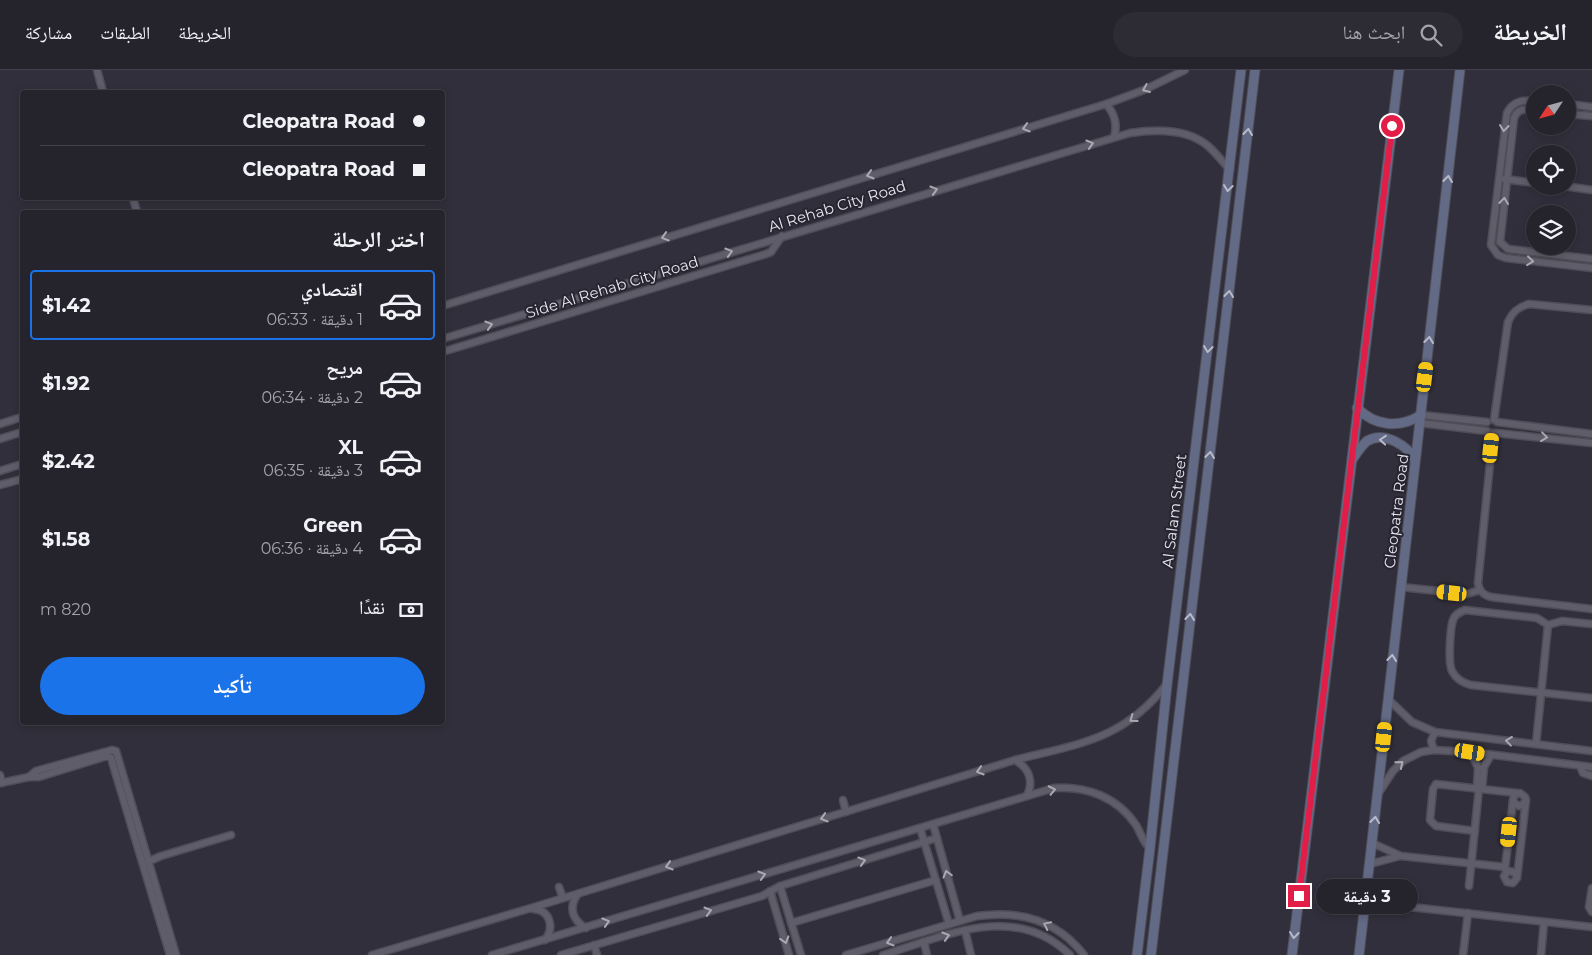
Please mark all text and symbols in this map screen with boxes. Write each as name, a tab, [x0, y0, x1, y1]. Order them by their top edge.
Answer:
search box	[1113, 12, 1463, 57]
text: الخريطة	[1493, 17, 1567, 46]
text: ابحث هنا	[1342, 21, 1405, 44]
icon: search	[1417, 21, 1445, 49]
text: مشاركة	[25, 22, 72, 44]
text: الطبقات	[100, 22, 150, 44]
text: الخريطة	[178, 22, 231, 44]
one-way arrow	[1142, 83, 1151, 94]
north arrow	[1526, 85, 1576, 135]
map controls	[1526, 85, 1576, 255]
text: Cleopatra Road	[242, 110, 395, 133]
route start	[1381, 115, 1403, 137]
one-way arrow	[1022, 123, 1031, 133]
one-way arrow	[1499, 124, 1510, 132]
one-way arrow	[1242, 128, 1253, 136]
one-way arrow	[1085, 139, 1094, 149]
button: locate	[1526, 145, 1576, 195]
text: Cleopatra Road	[242, 158, 395, 181]
one-way arrow	[867, 169, 875, 179]
one-way arrow	[1442, 175, 1453, 183]
street label: Al Rehab City Road	[766, 176, 908, 236]
one-way arrow	[1223, 184, 1234, 192]
one-way arrow	[930, 186, 938, 196]
one-way arrow	[1498, 197, 1509, 205]
button: layers	[1526, 205, 1576, 255]
text: اختر الرحلة	[332, 226, 425, 253]
one-way arrow	[661, 232, 669, 242]
one-way arrow	[724, 248, 732, 258]
street label: Side Al Rehab City Road	[523, 252, 701, 322]
one-way arrow	[1526, 255, 1534, 266]
text: اقتصادي	[301, 278, 363, 301]
icon: car	[378, 283, 423, 328]
one-way arrow	[1223, 290, 1234, 298]
text: $1.42	[42, 294, 91, 317]
text: 1 دقيقة · 06:33	[266, 310, 363, 329]
one-way arrow	[485, 321, 493, 331]
one-way arrow	[1423, 336, 1434, 344]
one-way arrow	[1203, 346, 1214, 354]
text: مريح	[326, 356, 363, 379]
icon: car	[378, 361, 423, 406]
car	[1415, 361, 1434, 393]
text: $1.92	[42, 372, 90, 395]
text: 2 دقيقة · 06:34	[261, 388, 363, 407]
one-way arrow	[1540, 431, 1548, 442]
car	[1481, 432, 1500, 464]
one-way arrow	[1379, 434, 1387, 445]
text: XL	[338, 436, 363, 459]
icon: car	[378, 439, 423, 484]
text: $2.42	[42, 450, 95, 473]
one-way arrow	[1204, 451, 1214, 460]
street label: Cleopatra Road	[1380, 452, 1412, 570]
street label: Al Salam Street	[1158, 453, 1190, 569]
text: 3 دقيقة · 06:35	[263, 461, 363, 480]
text: Green	[303, 514, 363, 537]
icon: car	[378, 517, 423, 562]
text: $1.58	[42, 528, 90, 551]
text: 4 دقيقة · 06:36	[261, 539, 363, 558]
car	[1436, 584, 1467, 602]
text: نقدًا	[359, 596, 385, 619]
icon: cash	[397, 596, 425, 624]
text: 820 m	[40, 600, 91, 619]
one-way arrow	[1184, 612, 1195, 620]
one-way arrow	[1386, 654, 1397, 662]
button: تأكيد	[40, 657, 425, 715]
one-way arrow	[1129, 713, 1139, 722]
car	[1374, 721, 1393, 753]
one-way arrow	[1505, 736, 1513, 747]
car	[1454, 742, 1485, 762]
one-way arrow	[1394, 762, 1403, 770]
one-way arrow	[976, 765, 984, 775]
one-way arrow	[1048, 785, 1057, 795]
one-way arrow	[821, 813, 829, 823]
one-way arrow	[1369, 815, 1380, 823]
car	[1499, 816, 1518, 848]
one-way arrow	[858, 856, 866, 866]
one-way arrow	[665, 860, 674, 870]
one-way arrow	[942, 870, 953, 878]
one-way arrow	[758, 871, 766, 881]
callout: 3 دقيقة	[1316, 878, 1419, 914]
route end	[1288, 885, 1310, 907]
text: 3 دقيقة	[1343, 887, 1391, 906]
one-way arrow	[704, 907, 712, 917]
one-way arrow	[602, 917, 610, 927]
one-way arrow	[1043, 920, 1052, 931]
one-way arrow	[942, 931, 950, 941]
one-way arrow	[1289, 931, 1300, 939]
one-way arrow	[779, 935, 789, 943]
one-way arrow	[886, 936, 895, 946]

